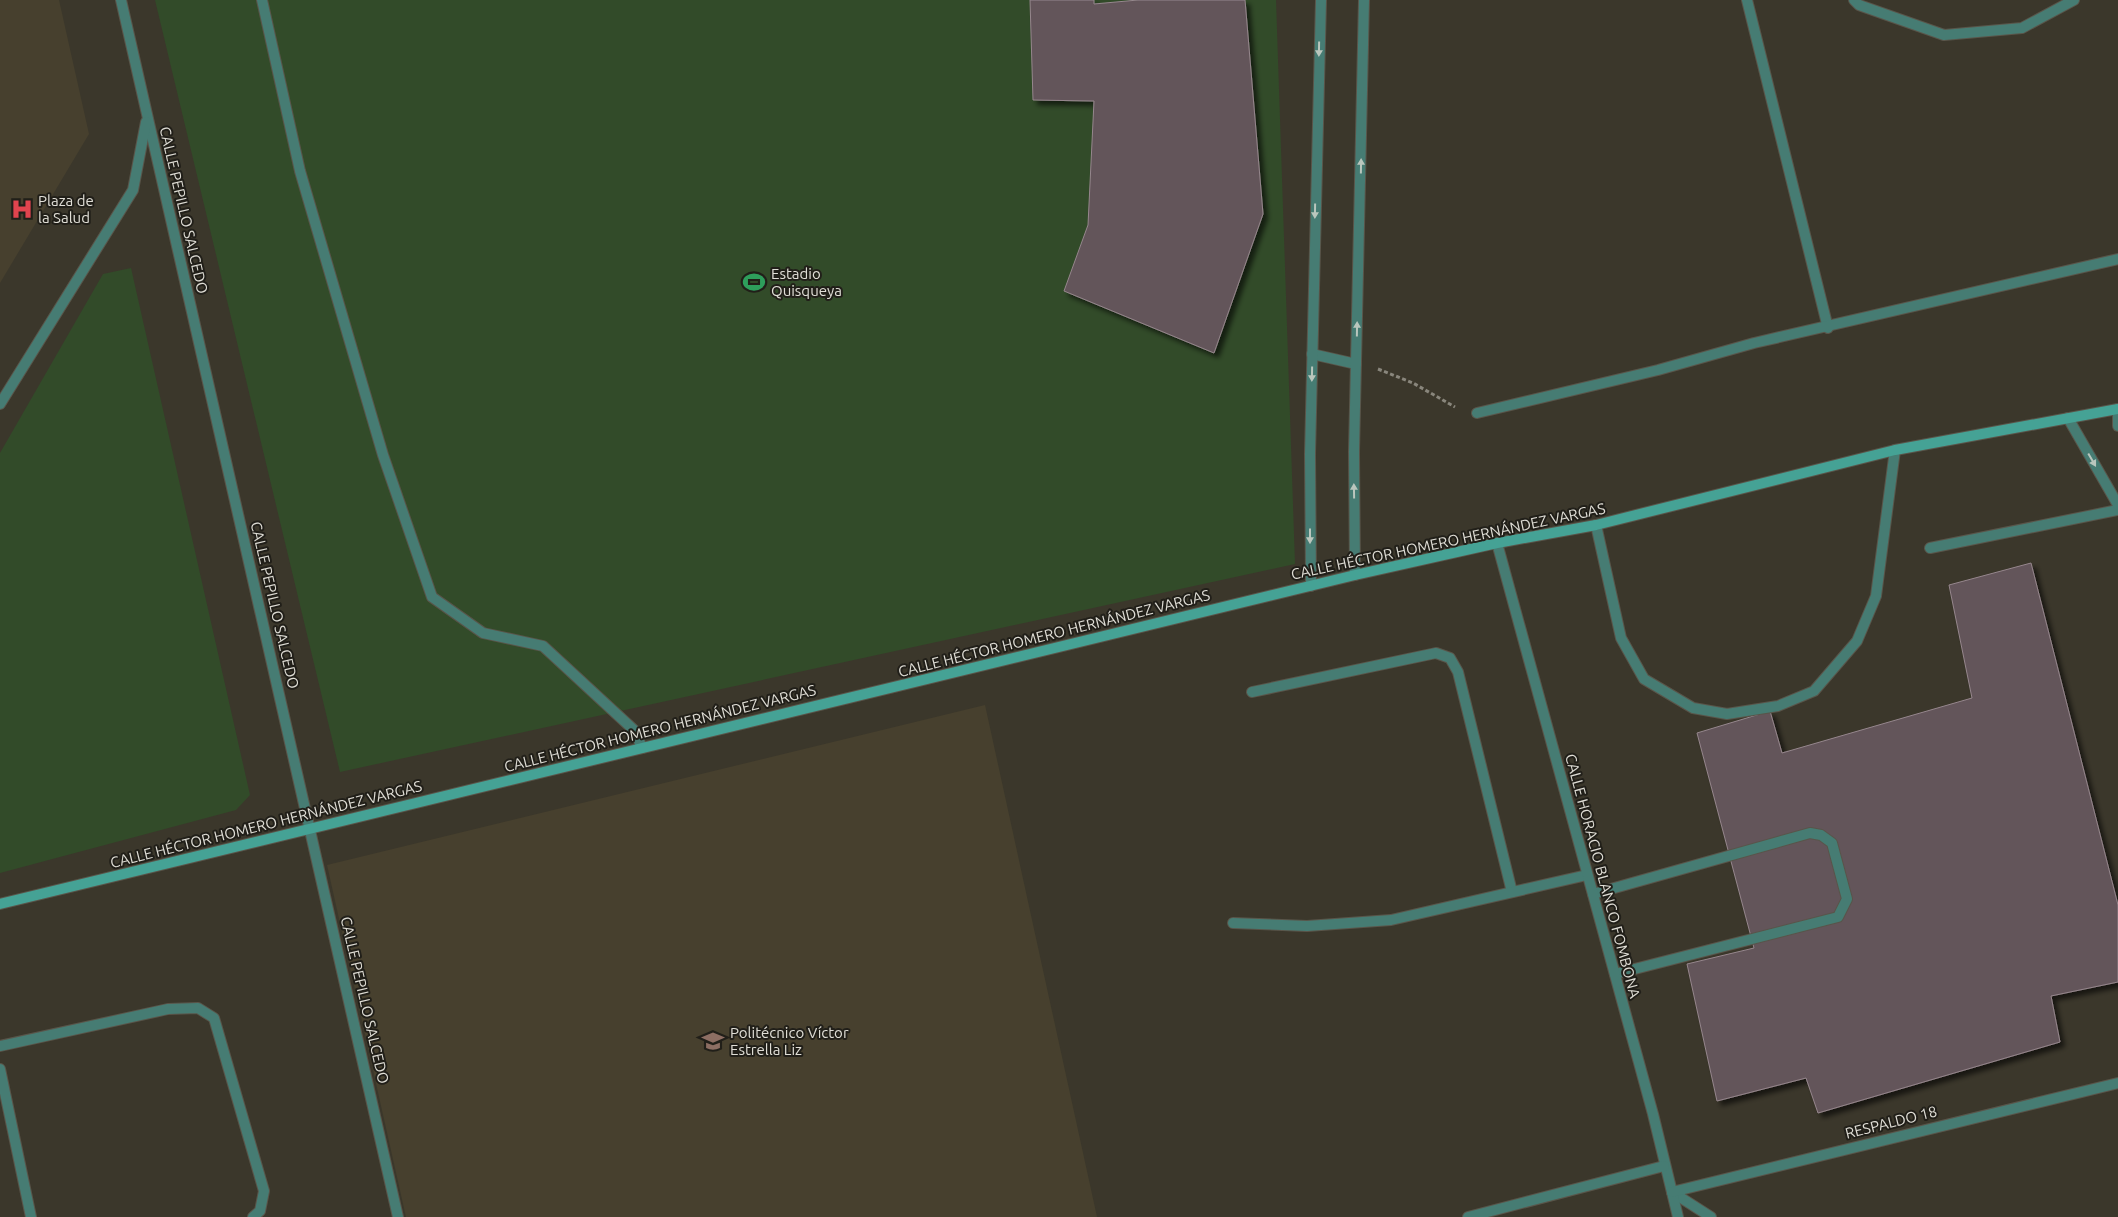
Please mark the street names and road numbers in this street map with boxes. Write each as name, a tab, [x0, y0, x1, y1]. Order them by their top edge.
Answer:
street label: CALLE PEPILLO SALCEDO	[156, 125, 212, 295]
street label: CALLE HÉCTOR HOMERO HERNÁNDEZ VARGAS	[1289, 499, 1607, 583]
street label: CALLE PEPILLO SALCEDO	[247, 520, 303, 690]
street label: CALLE HÉCTOR HOMERO HERNÁNDEZ VARGAS	[896, 586, 1212, 680]
street label: CALLE HÉCTOR HOMERO HERNÁNDEZ VARGAS	[502, 681, 818, 775]
street label: CALLE HORACIO BLANCO FOMBONA	[1562, 752, 1644, 1000]
street label: CALLE HÉCTOR HOMERO HERNÁNDEZ VARGAS	[108, 777, 424, 871]
street label: CALLE PEPILLO SALCEDO	[337, 915, 393, 1085]
street label: RESPALDO 18	[1843, 1102, 1939, 1142]

